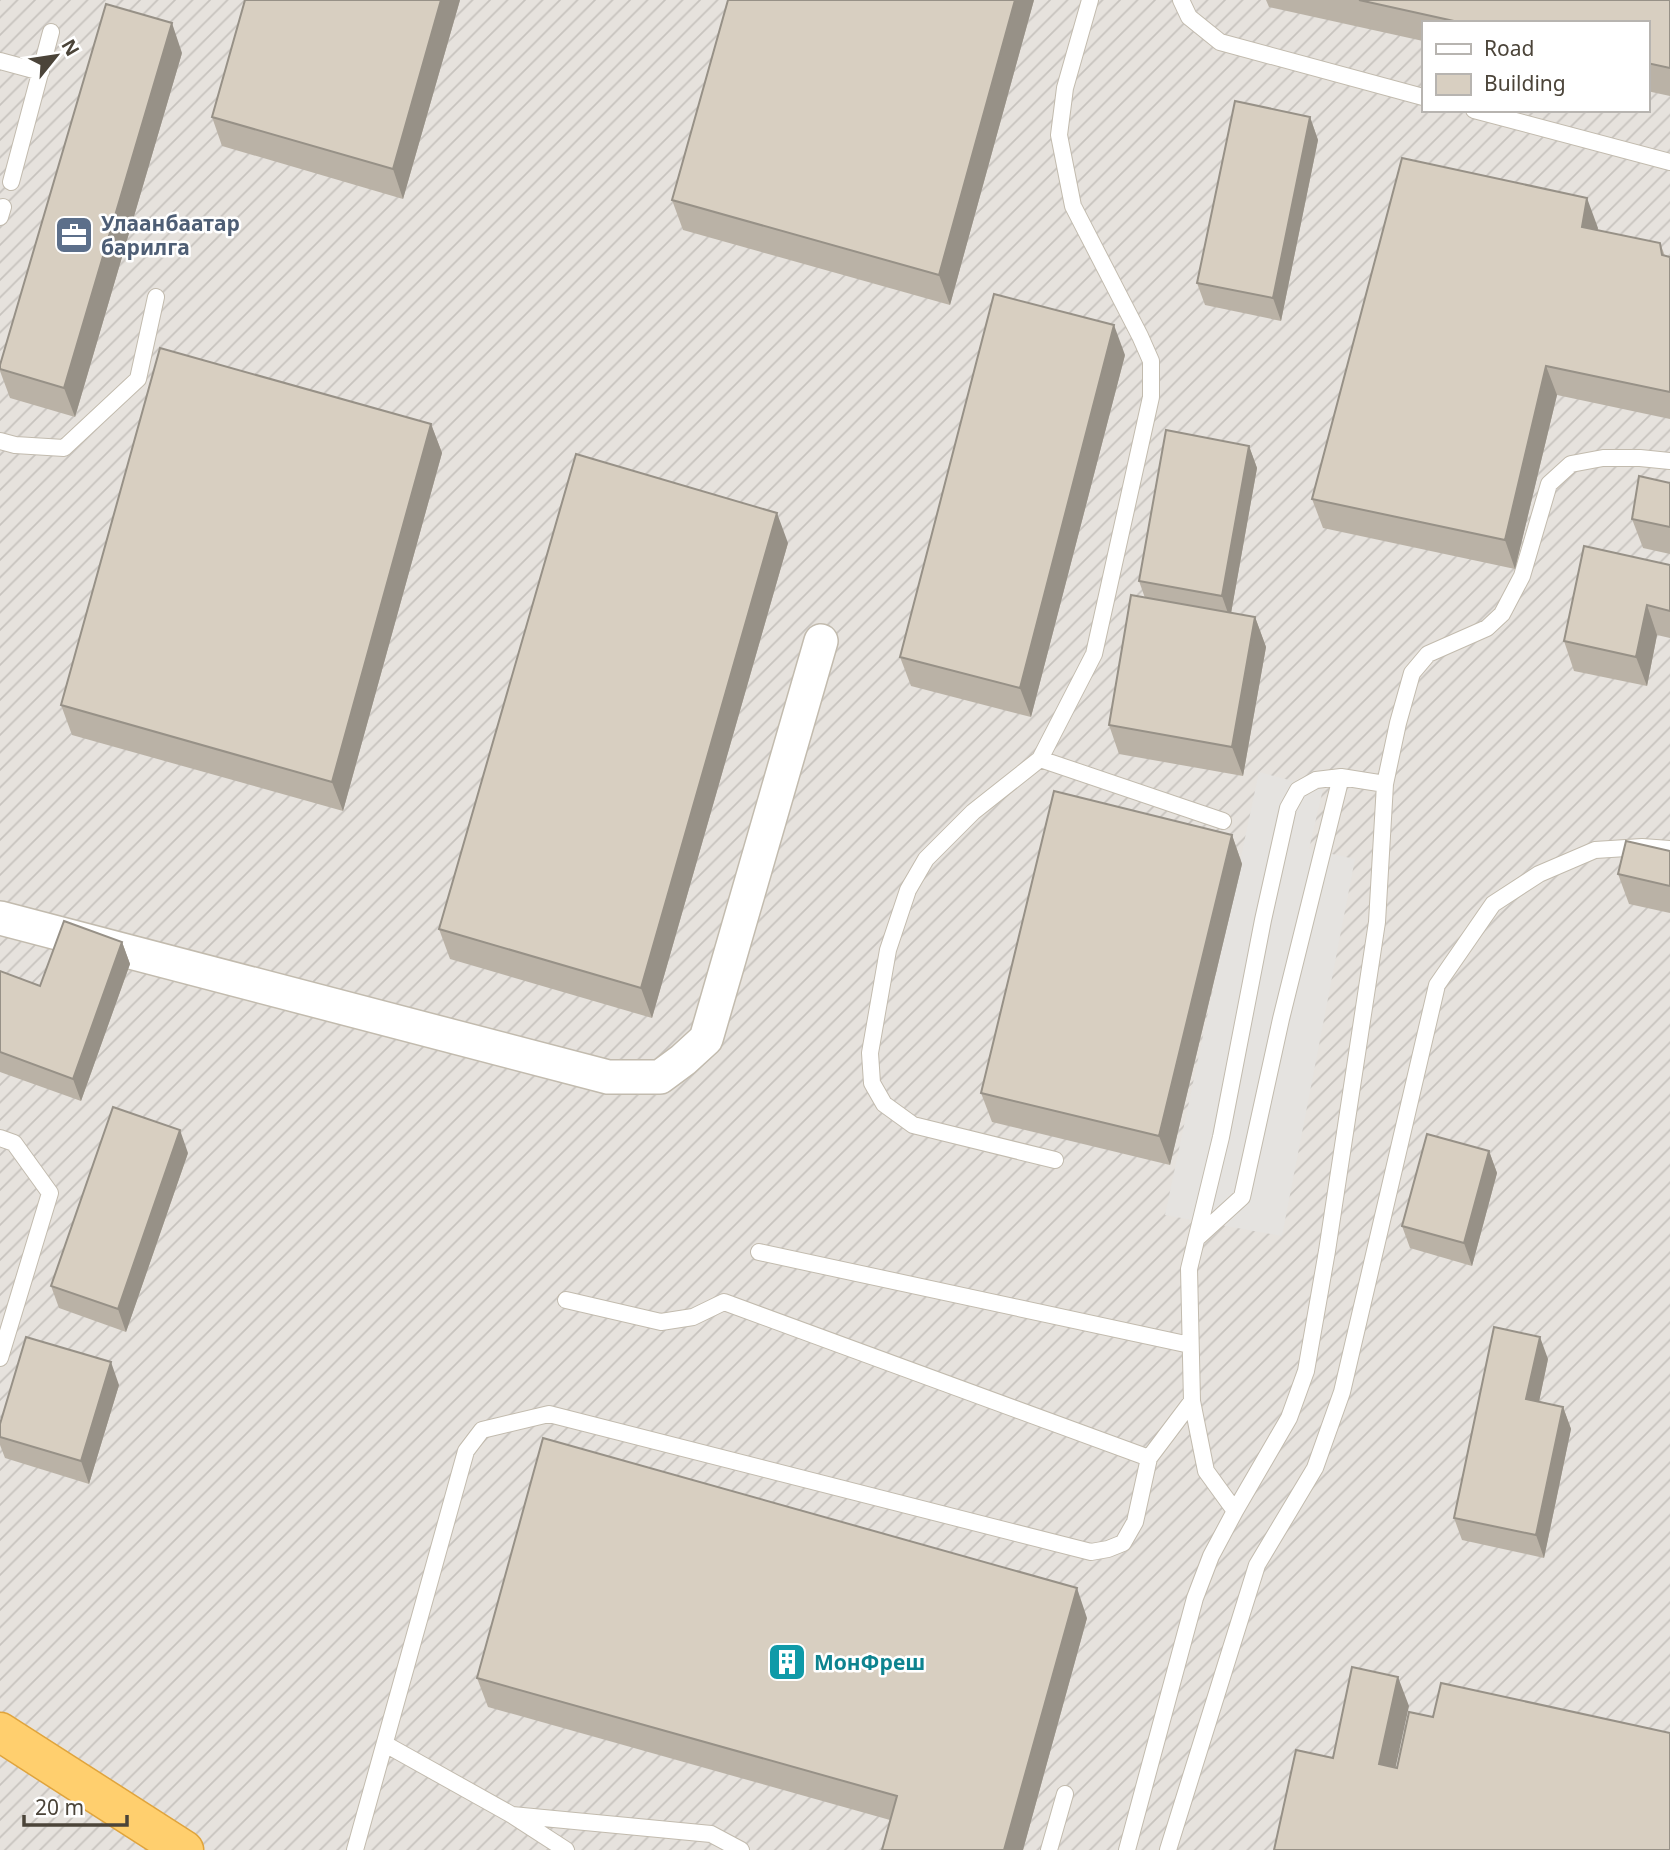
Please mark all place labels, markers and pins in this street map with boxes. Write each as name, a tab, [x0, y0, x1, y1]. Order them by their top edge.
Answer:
place label: Улаанбаатар барилга	[101, 209, 240, 261]
office icon: Улаанбаатар барилга	[53, 214, 95, 256]
building icon: МонФреш	[766, 1641, 808, 1683]
place label: МонФреш	[814, 1648, 925, 1676]

